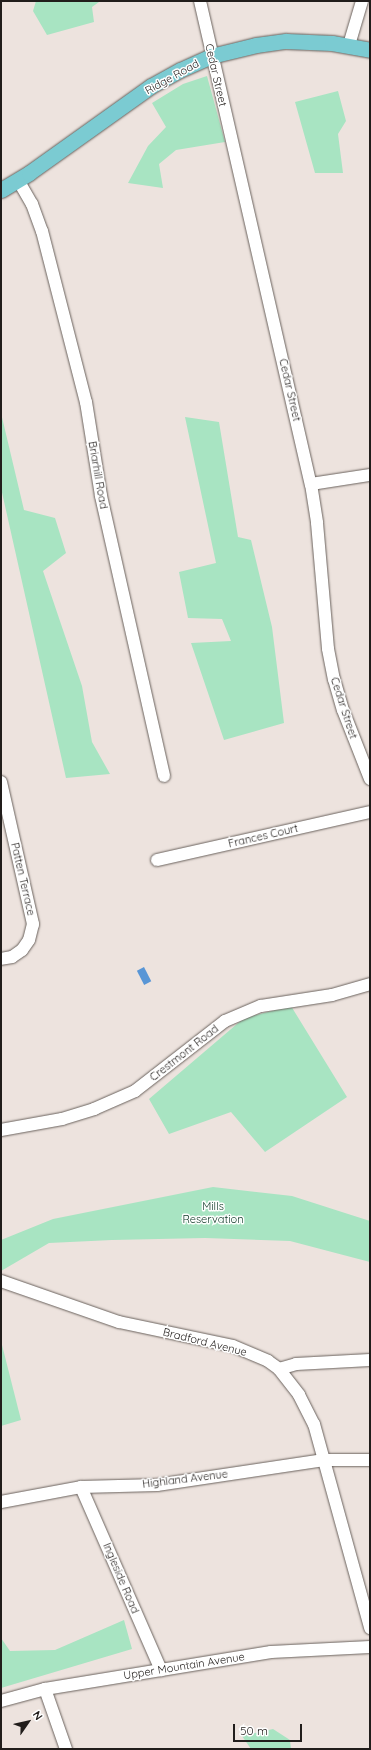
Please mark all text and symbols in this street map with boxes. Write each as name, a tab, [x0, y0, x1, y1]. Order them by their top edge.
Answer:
street label: Cedar Street	[202, 42, 230, 108]
street label: Ridge Road	[143, 57, 201, 97]
street label: Cedar Street	[276, 357, 304, 423]
street label: Briarhill Road	[86, 440, 110, 510]
street label: Cedar Street	[328, 676, 360, 740]
street label: Frances Court	[227, 822, 299, 850]
street label: Patten Terrace	[8, 841, 38, 917]
street label: Crestmont Road	[147, 1022, 221, 1084]
park label: Mills Reservation	[182, 1200, 244, 1226]
street label: Bradford Avenue	[162, 1325, 248, 1359]
street label: Highland Avenue	[141, 1467, 229, 1491]
street label: Ingleside Road	[100, 1541, 142, 1615]
street label: Upper Mountain Avenue	[122, 1650, 246, 1682]
north arrow	[8, 1702, 48, 1742]
text: N	[30, 1708, 46, 1723]
scale bar	[235, 1716, 304, 1742]
text: 50 m	[240, 1723, 268, 1738]

